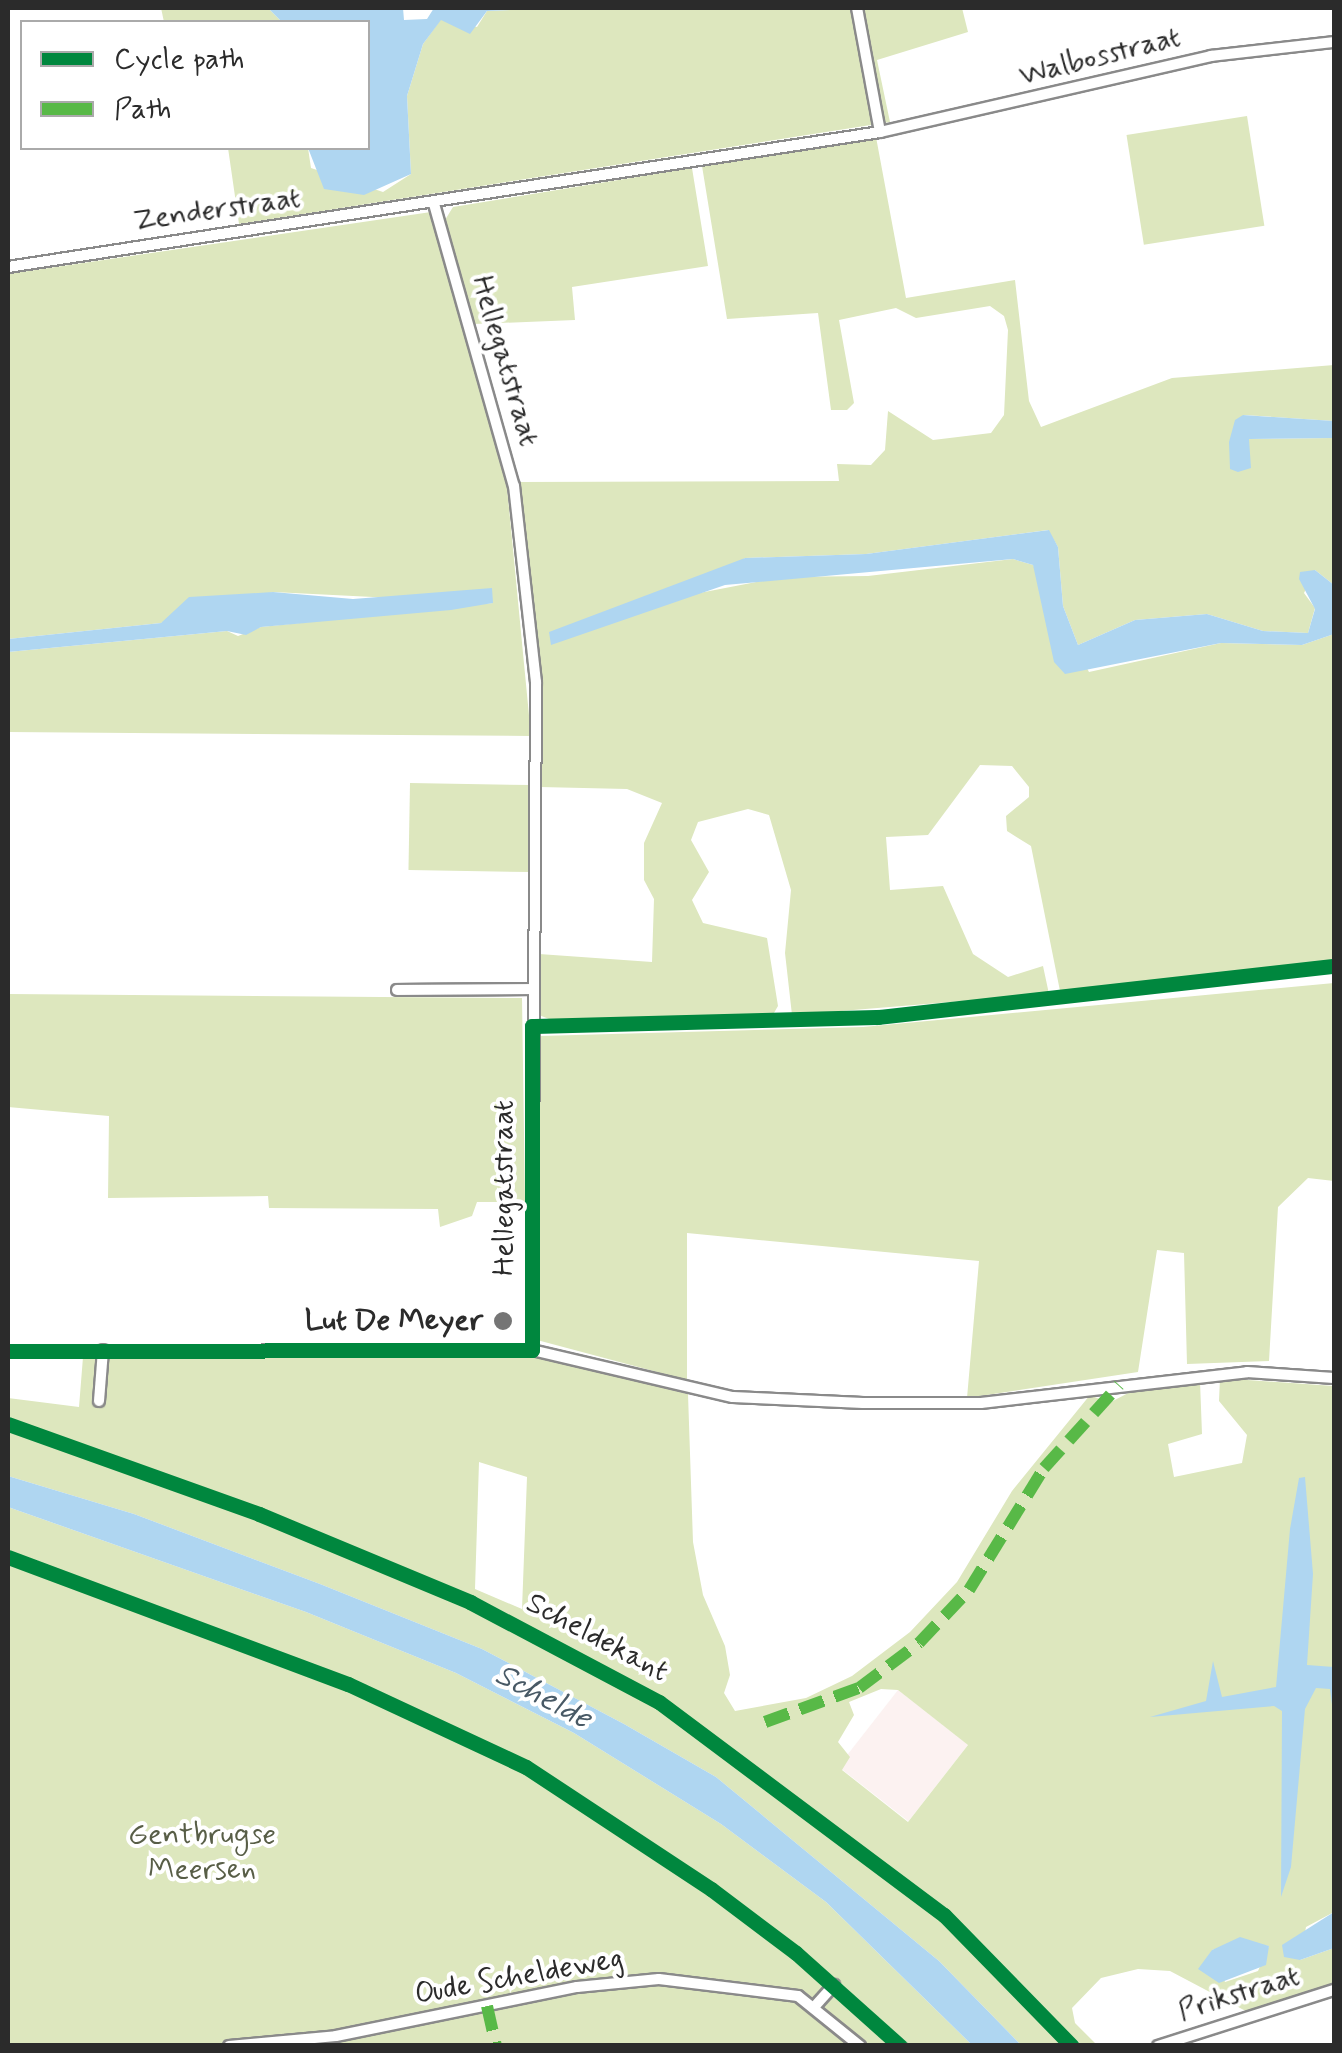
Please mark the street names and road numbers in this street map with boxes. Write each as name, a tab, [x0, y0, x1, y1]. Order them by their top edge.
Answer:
street label: Walbosstraat	[1016, 20, 1184, 94]
street label: Zenderstraat	[131, 180, 303, 240]
street label: Hellegatstraat	[463, 271, 547, 451]
street label: Hellegatstraat	[486, 1100, 522, 1276]
street label: Scheldekant	[520, 1586, 674, 1690]
street label: Oude Scheldeweg	[411, 1941, 627, 2013]
street label: Prikstraat	[1174, 1958, 1304, 2030]

